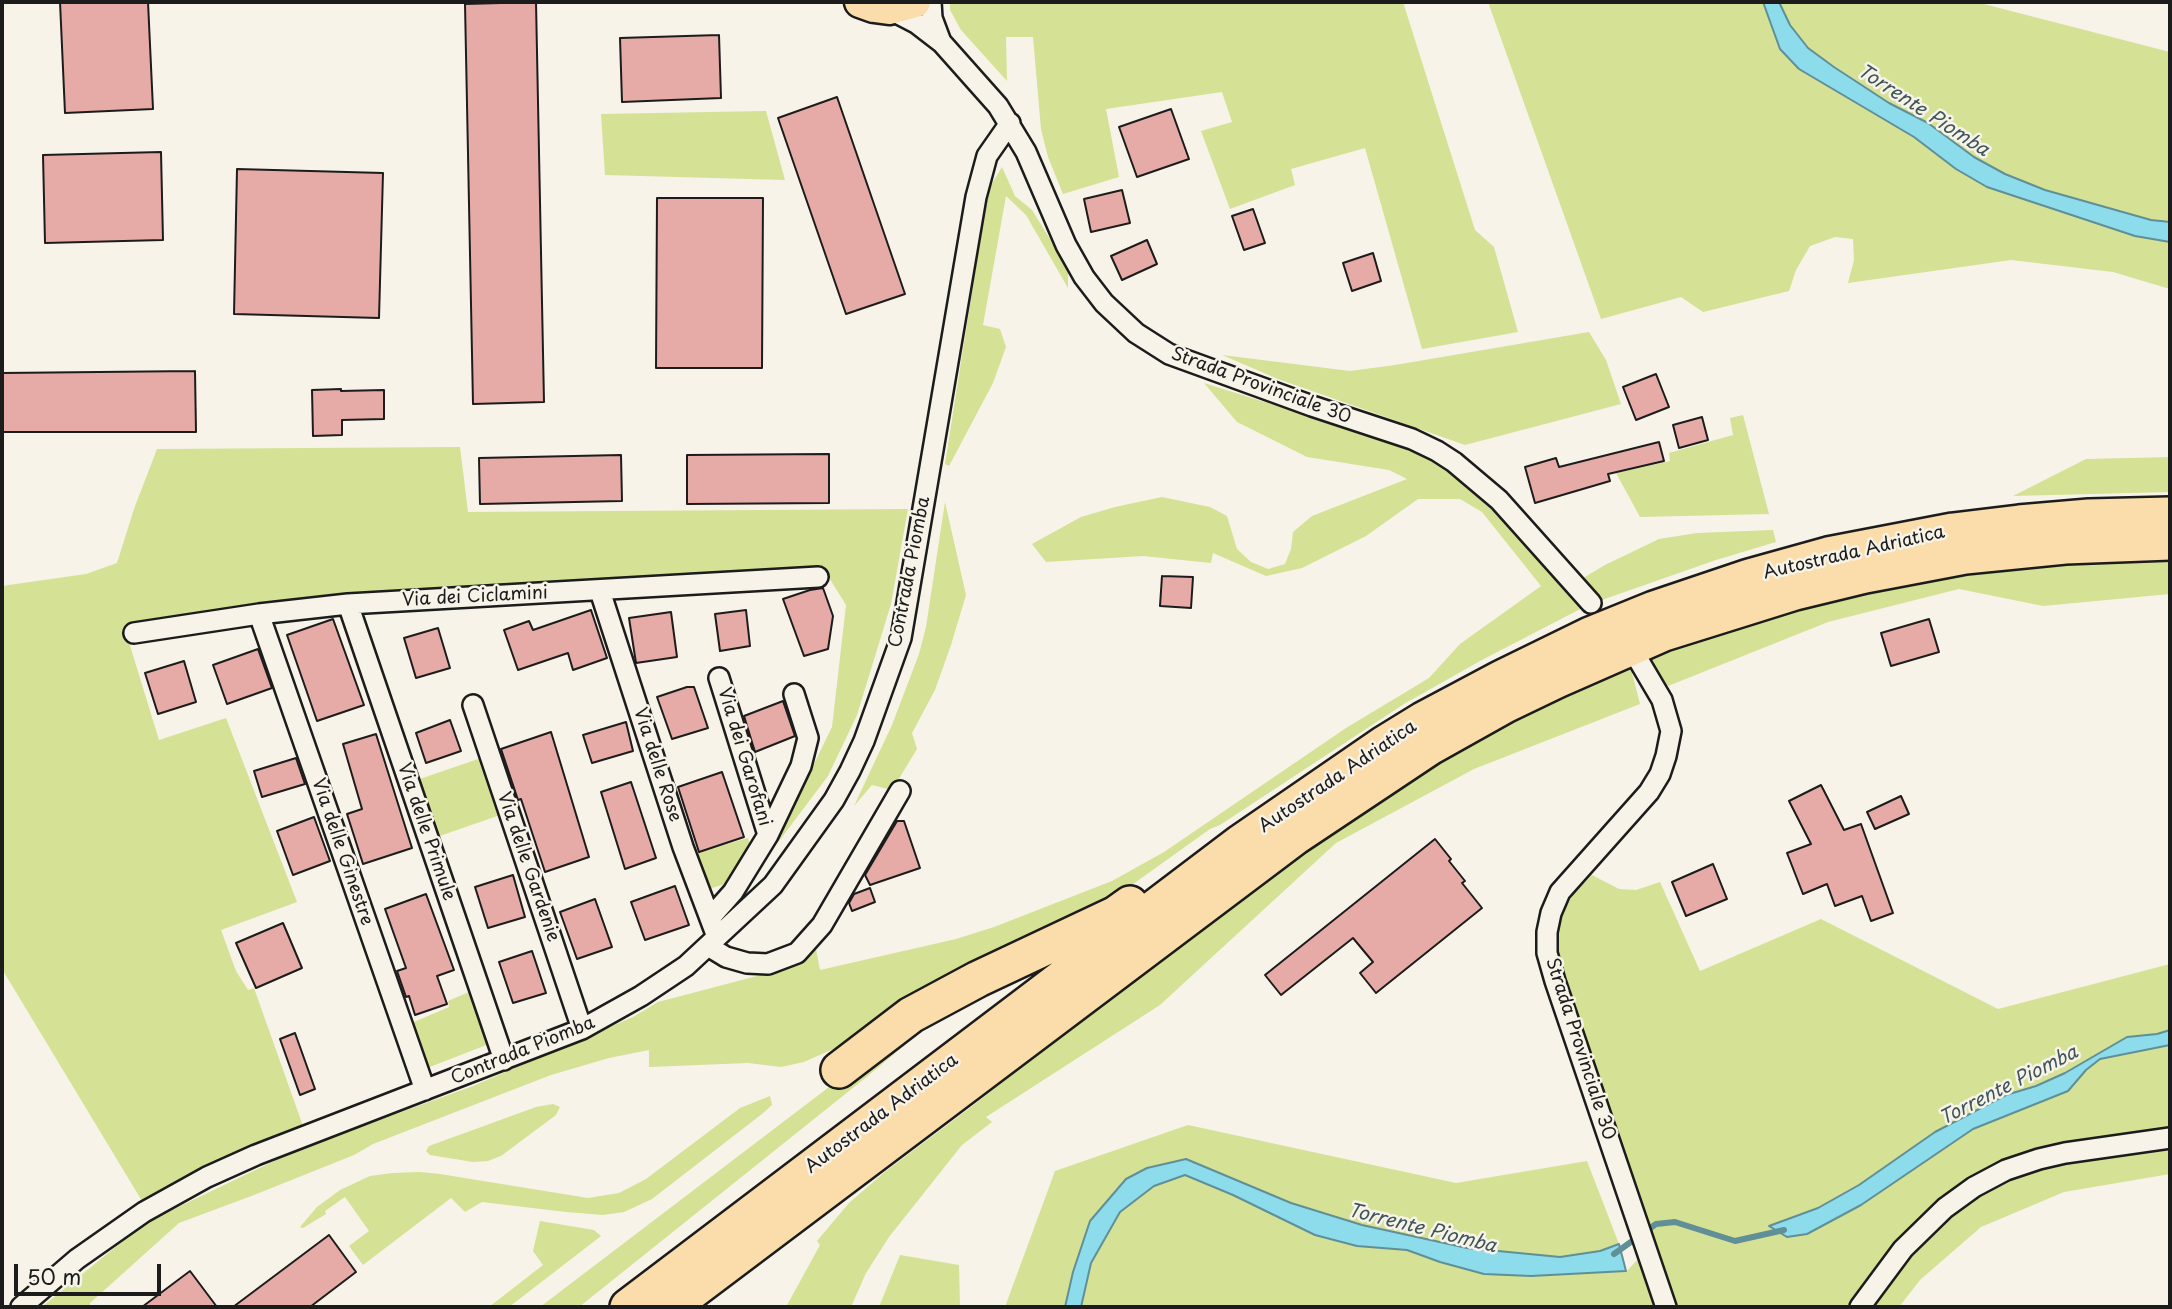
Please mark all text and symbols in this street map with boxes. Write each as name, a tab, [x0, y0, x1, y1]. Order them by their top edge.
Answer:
water label: Torrente Piomba	[1853, 60, 1993, 162]
street label: Strada Provinciale 30	[1168, 343, 1354, 429]
street label: Contrada Piomba	[885, 495, 935, 649]
street label: Autostrada Adriatica	[1761, 522, 1947, 584]
street label: Via dei Ciclamini	[402, 582, 548, 612]
street label: Via dei Garofani	[713, 685, 775, 829]
street label: Via delle Rose	[628, 705, 686, 825]
street label: Autostrada Adriatica	[1255, 716, 1421, 838]
street label: Via delle Primule	[392, 760, 460, 904]
street label: Via delle Ginestre	[307, 776, 377, 928]
street label: Via delle Gardenie	[492, 789, 564, 945]
street label: Strada Provinciale 30	[1540, 955, 1620, 1143]
street label: Contrada Piomba	[448, 1012, 598, 1090]
water label: Torrente Piomba	[1936, 1041, 2082, 1131]
street label: Autostrada Adriatica	[801, 1049, 963, 1179]
water label: Torrente Piomba	[1345, 1200, 1499, 1258]
scale bar	[18, 1250, 164, 1294]
text: 50 m	[27, 1260, 81, 1292]

